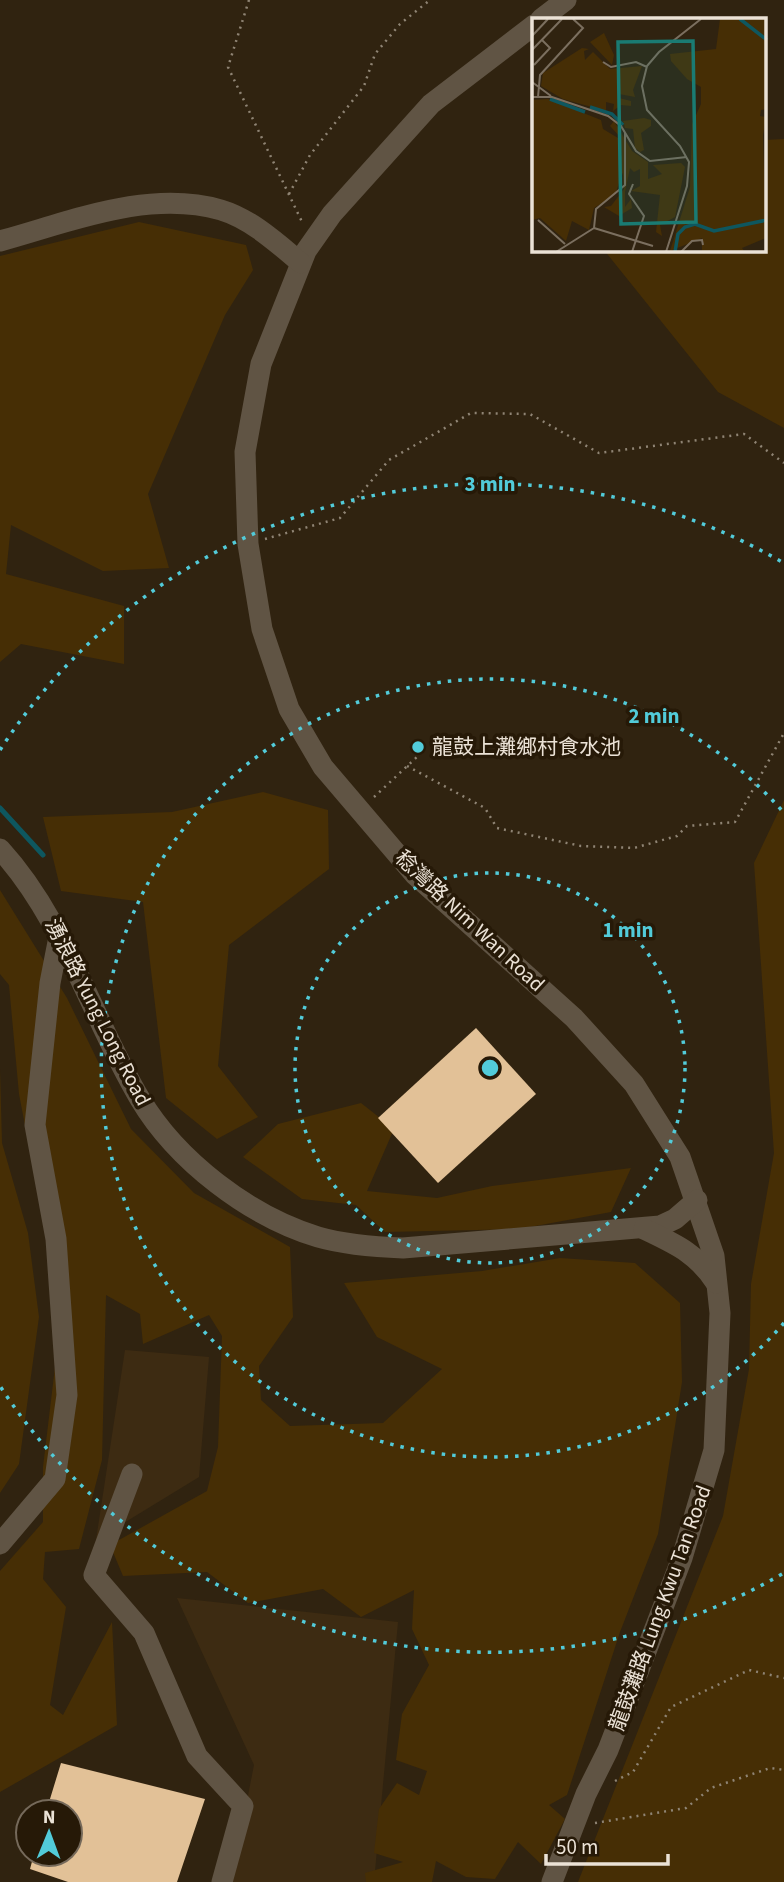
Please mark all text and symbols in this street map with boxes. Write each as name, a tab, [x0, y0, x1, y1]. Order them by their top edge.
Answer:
inset map	[532, 18, 766, 252]
text: 3 min	[464, 469, 516, 499]
text: 2 min	[628, 701, 680, 731]
place label: 龍鼓上灘鄉村食水池	[432, 732, 621, 762]
marker: 龍鼓上灘鄉村食水池	[410, 739, 426, 755]
street label: 稔灣路 Nim Wan Road	[388, 844, 552, 998]
street label: 湧浪路 Yung Long Road	[38, 913, 158, 1111]
text: 1 min	[602, 915, 654, 945]
centre of rings	[478, 1056, 502, 1080]
street label: 龍鼓灘路 Lung Kwu Tan Road	[602, 1481, 718, 1735]
north arrow	[14, 1798, 84, 1868]
text: N	[43, 1804, 56, 1831]
scale bar	[546, 1822, 668, 1866]
text: 50 m	[556, 1832, 598, 1862]

